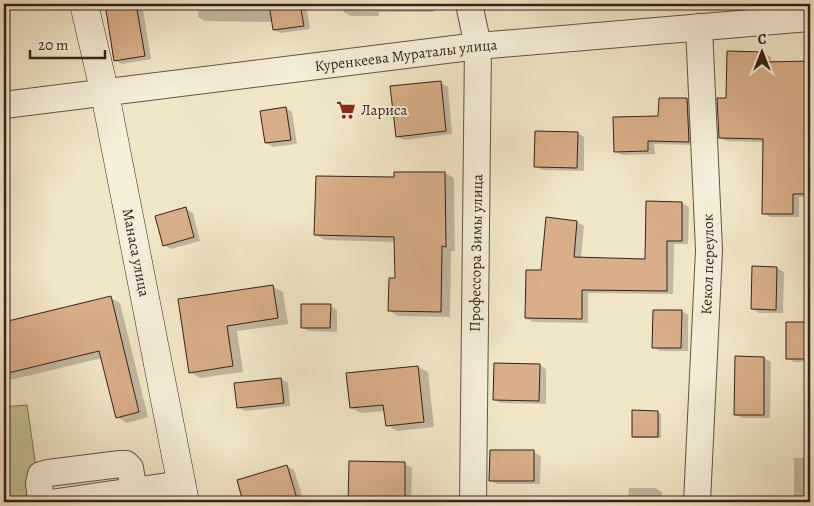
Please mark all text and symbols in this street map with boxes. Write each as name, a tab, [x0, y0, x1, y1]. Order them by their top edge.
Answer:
scale bar	[30, 28, 105, 60]
north arrow	[736, 28, 786, 78]
text: С	[758, 30, 767, 49]
street label: Куренкеева Мураталы улица	[313, 34, 498, 76]
text: 20 m	[38, 35, 69, 55]
supermarket icon: Лариса	[335, 99, 357, 121]
place label: Лариса	[361, 100, 407, 120]
street label: Профессора Зимы улица	[465, 174, 487, 332]
street label: Манаса улица	[118, 207, 155, 299]
street label: Кекол переулок	[696, 213, 719, 315]

